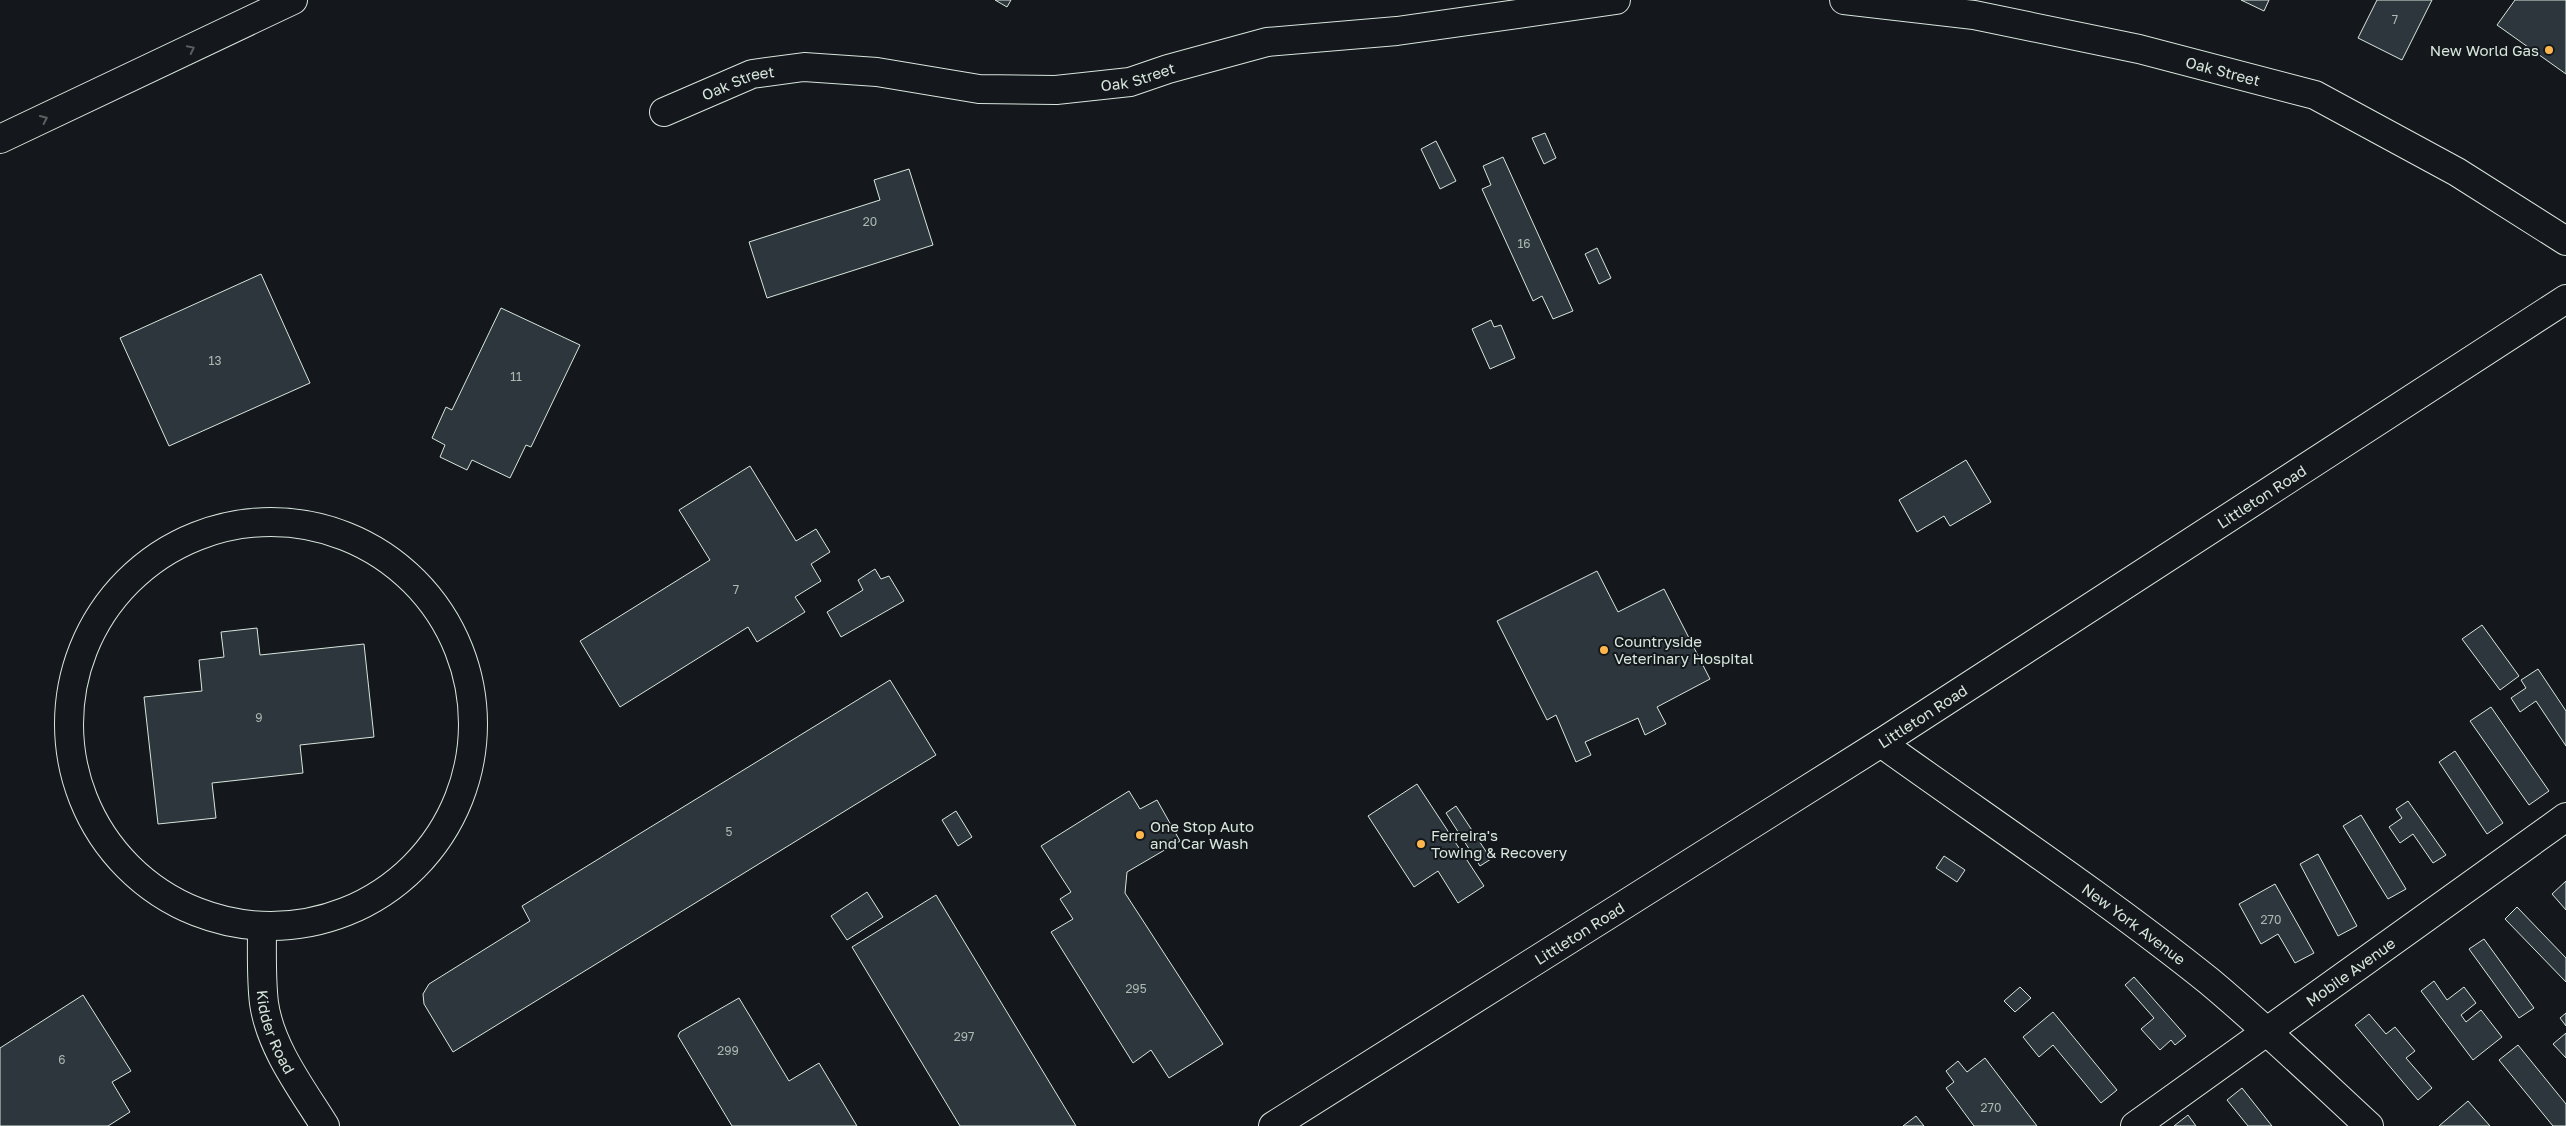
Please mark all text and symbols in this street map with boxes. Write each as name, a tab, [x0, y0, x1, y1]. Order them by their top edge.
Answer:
house number: 7	[2392, 12, 2398, 27]
place label: New World Gas	[2430, 41, 2539, 59]
marker: New World Gas	[2543, 44, 2555, 56]
one-way arrow	[186, 45, 195, 55]
street label: Oak Street	[2184, 53, 2262, 89]
street label: Oak Street	[1100, 59, 1177, 94]
street label: Oak Street	[699, 62, 775, 104]
one-way arrow	[39, 114, 48, 125]
house number: 20	[863, 214, 877, 229]
house number: 16	[1517, 236, 1531, 251]
house number: 13	[209, 353, 221, 368]
house number: 11	[510, 369, 522, 384]
street label: Littleton Road	[2214, 461, 2309, 532]
house number: 7	[733, 582, 739, 597]
place label: Countryside Veterinary Hospital	[1614, 632, 1754, 667]
marker: Countryside Veterinary Hospital	[1598, 644, 1610, 656]
street label: Littleton Road	[1875, 681, 1970, 752]
house number: 9	[255, 710, 263, 725]
place label: One Stop Auto and Car Wash	[1150, 817, 1254, 852]
house number: 5	[726, 824, 733, 839]
place label: Ferreira's Towing & Recovery	[1431, 826, 1568, 861]
marker: One Stop Auto and Car Wash	[1134, 829, 1146, 841]
marker: Ferreira's Towing & Recovery	[1415, 838, 1427, 850]
street label: New York Avenue	[2079, 879, 2190, 968]
street label: Littleton Road	[1531, 898, 1628, 968]
house number: 270	[2261, 912, 2281, 927]
street label: Mobile Avenue	[2302, 933, 2399, 1010]
house number: 295	[1125, 981, 1147, 996]
street label: Kidder Road	[254, 989, 299, 1077]
house number: 297	[954, 1029, 974, 1044]
house number: 299	[717, 1043, 739, 1058]
house number: 6	[58, 1052, 66, 1067]
house number: 270	[1981, 1100, 2001, 1115]

